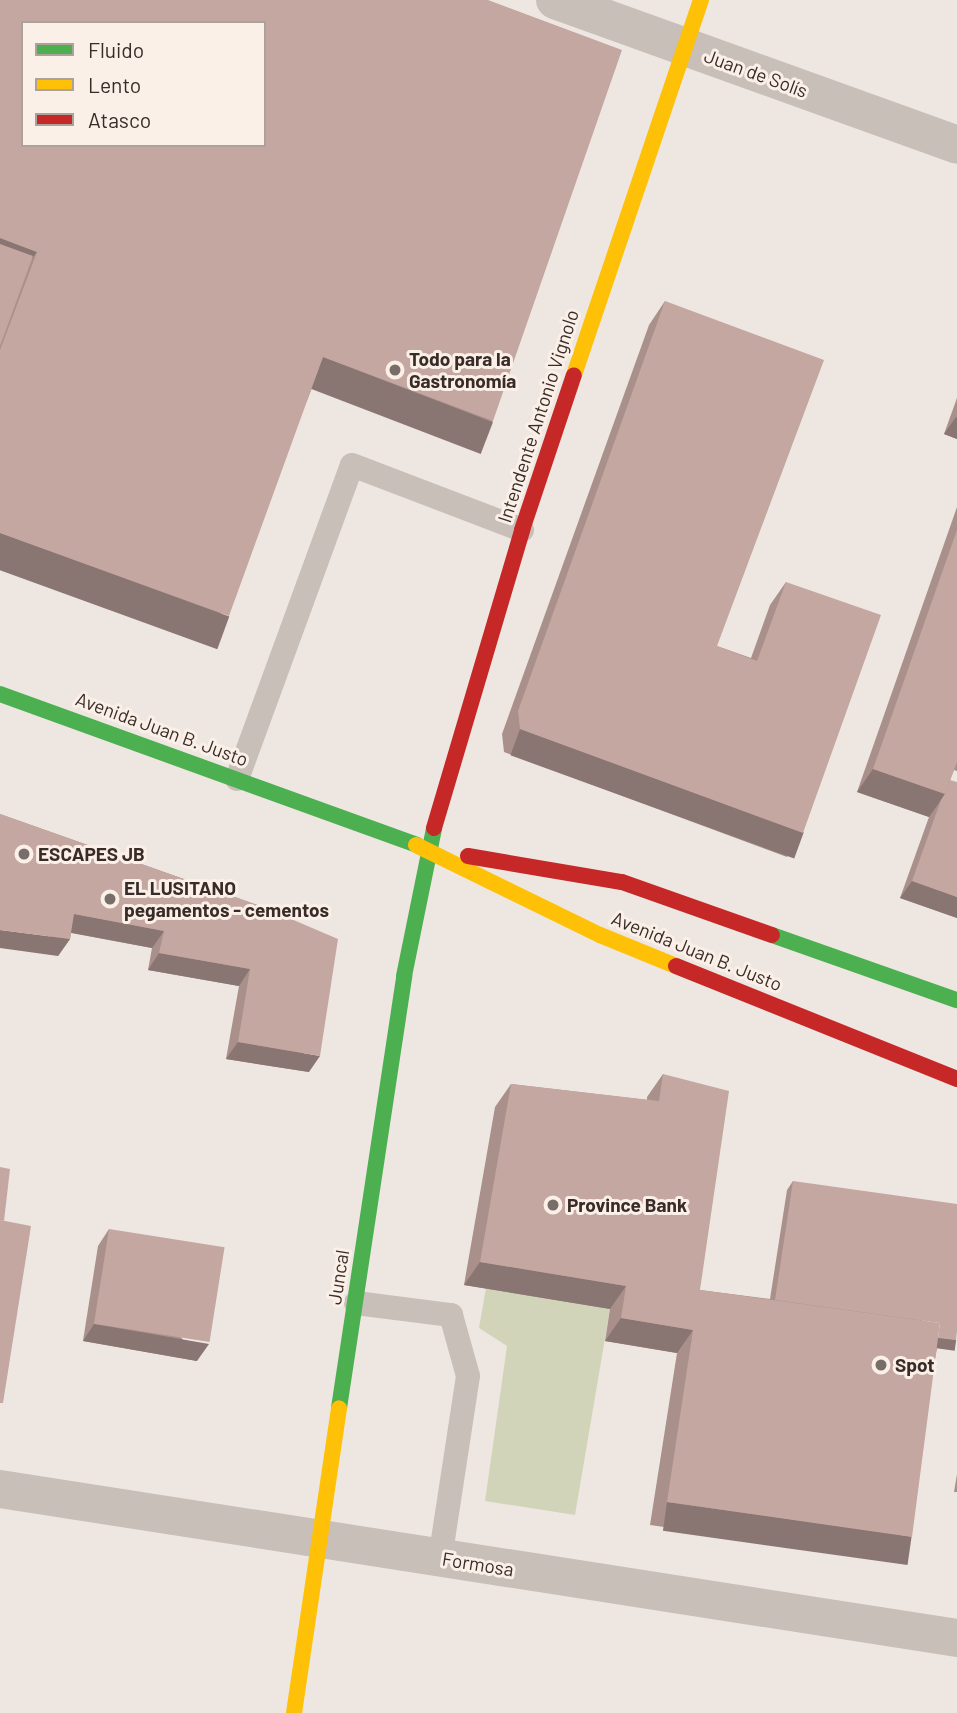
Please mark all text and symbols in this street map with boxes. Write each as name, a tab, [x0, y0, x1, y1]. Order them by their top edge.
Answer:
legend	[21, 21, 266, 147]
text: Fluido	[88, 37, 144, 62]
street label: Juan de Solís	[701, 44, 811, 102]
text: Lento	[88, 72, 141, 97]
text: Atasco	[88, 107, 151, 132]
street label: Intendente Antonio Vignolo	[493, 307, 583, 525]
place label: Todo para la Gastronomía	[409, 348, 516, 392]
marker: Todo para la Gastronomía	[387, 362, 403, 378]
street label: Avenida Juan B. Justo	[73, 687, 251, 771]
place label: ESCAPES JB	[38, 843, 145, 865]
marker: ESCAPES JB	[16, 846, 32, 862]
place label: EL LUSITANO pegamentos - cementos	[124, 877, 329, 921]
marker: EL LUSITANO pegamentos - cementos	[102, 891, 118, 907]
street label: Avenida Juan B. Justo	[609, 906, 785, 996]
place label: Province Bank	[567, 1194, 687, 1216]
marker: Province Bank	[545, 1197, 561, 1213]
street label: Juncal	[322, 1248, 354, 1306]
place label: Spot	[895, 1354, 935, 1376]
marker: Spot	[873, 1357, 889, 1373]
street label: Formosa	[441, 1547, 515, 1581]

